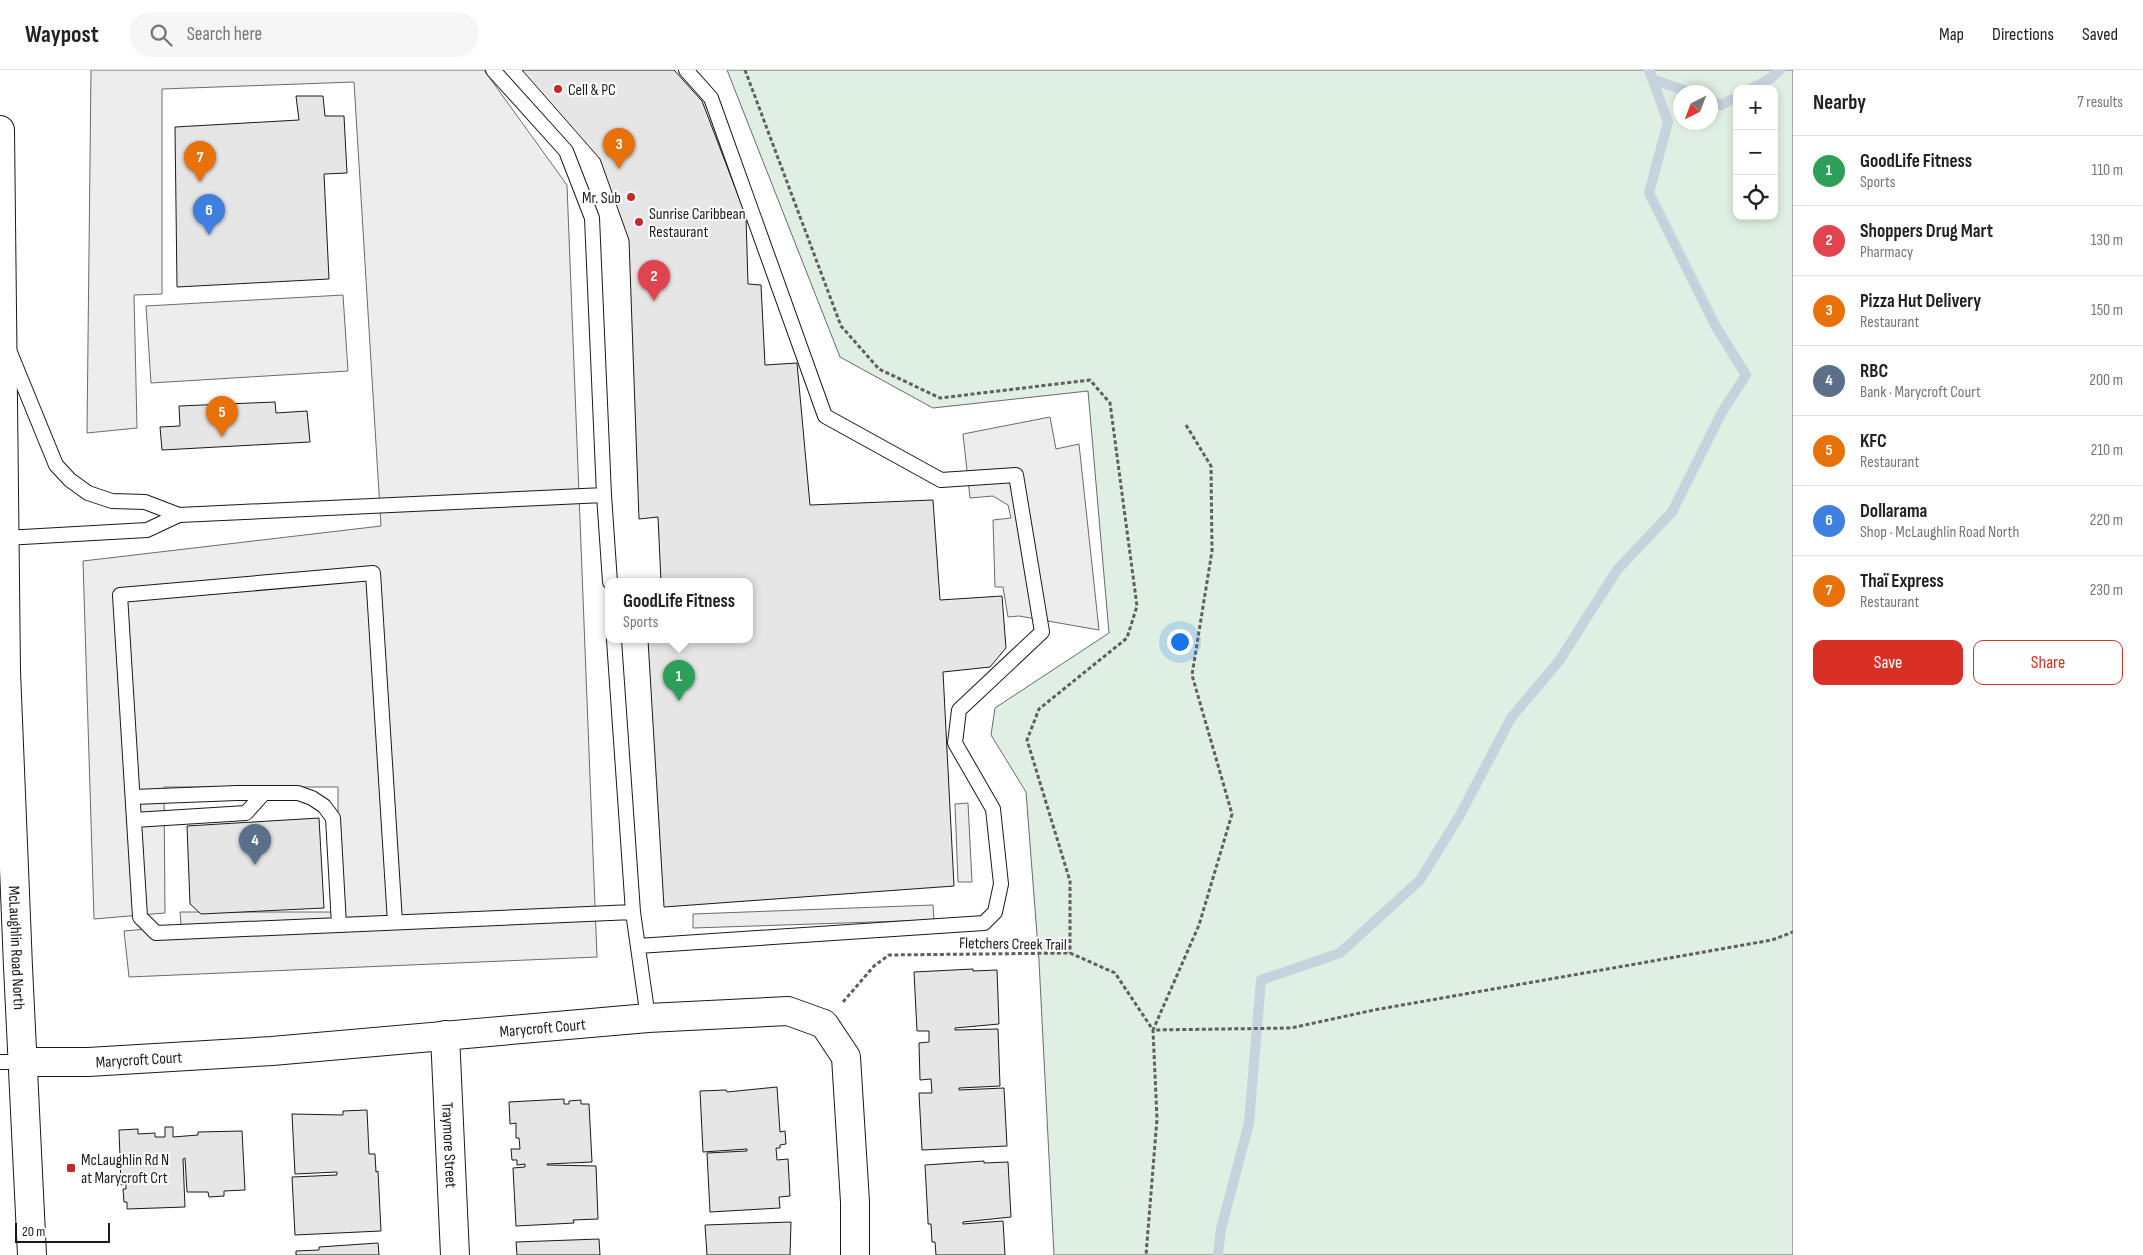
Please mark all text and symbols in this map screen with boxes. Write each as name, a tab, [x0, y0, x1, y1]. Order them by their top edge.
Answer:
search box	[129, 12, 479, 57]
text: Waypost	[25, 20, 99, 49]
icon: search	[147, 21, 175, 49]
text: Search here	[187, 23, 262, 46]
text: Map	[1939, 24, 1964, 45]
text: Directions	[1992, 24, 2054, 45]
text: Saved	[2082, 24, 2118, 45]
place label: Cell & PC	[568, 81, 616, 100]
marker: Cell & PC	[552, 83, 564, 95]
north arrow	[1673, 85, 1718, 130]
map controls	[1733, 85, 1778, 220]
button: +	[1733, 85, 1778, 130]
text: Nearby	[1813, 90, 1866, 115]
text: 7 results	[2077, 93, 2123, 112]
pin: 3	[603, 128, 635, 169]
button: −	[1733, 130, 1778, 175]
pin: 7	[184, 141, 216, 182]
text: GoodLife Fitness	[1860, 150, 1972, 173]
text: 1	[1826, 161, 1832, 180]
text: 110 m	[2092, 161, 2123, 180]
text: Sports	[1860, 173, 1895, 192]
button: locate	[1733, 175, 1778, 220]
place label: Mr. Sub	[582, 189, 621, 208]
marker: Mr. Sub	[625, 191, 637, 203]
pin: 6	[193, 194, 225, 235]
place label: Sunrise Caribbean Restaurant	[649, 205, 746, 242]
marker: Sunrise Caribbean Restaurant	[633, 216, 645, 228]
text: Shoppers Drug Mart	[1860, 220, 1993, 243]
text: 2	[1825, 231, 1833, 250]
text: 130 m	[2091, 231, 2123, 250]
text: Pharmacy	[1860, 243, 1913, 262]
pin: 2	[638, 260, 670, 301]
text: Pizza Hut Delivery	[1860, 290, 1981, 313]
text: 3	[1825, 301, 1833, 320]
text: 150 m	[2091, 301, 2123, 320]
text: Restaurant	[1860, 313, 1919, 332]
text: RBC	[1860, 360, 1888, 383]
text: 4	[1825, 371, 1833, 390]
text: 200 m	[2089, 371, 2123, 390]
text: Bank · Marycroft Court	[1860, 383, 1981, 402]
pin: 5	[206, 396, 238, 437]
text: KFC	[1860, 430, 1887, 453]
text: 5	[1825, 441, 1833, 460]
text: 210 m	[2091, 441, 2123, 460]
text: Restaurant	[1860, 453, 1919, 472]
text: Dollarama	[1860, 500, 1927, 523]
text: 6	[1825, 511, 1833, 530]
text: 220 m	[2090, 511, 2123, 530]
text: Shop · McLaughlin Road North	[1860, 523, 2019, 542]
text: Thaï Express	[1860, 570, 1944, 593]
popup	[605, 578, 753, 643]
text: 7	[1826, 581, 1832, 600]
text: 230 m	[2090, 581, 2123, 600]
text: GoodLife Fitness	[623, 590, 735, 613]
text: Restaurant	[1860, 593, 1919, 612]
text: Sports	[623, 613, 658, 632]
your location	[1167, 629, 1193, 655]
button: Save	[1813, 640, 1963, 685]
button: Share	[1973, 640, 2123, 685]
pin: 1	[663, 660, 695, 701]
pin: 4	[239, 824, 271, 865]
street label: McLaughlin Road North	[4, 885, 28, 1010]
street label: Fletchers Creek Trail	[959, 934, 1067, 955]
street label: Marycroft Court	[499, 1015, 587, 1042]
street label: Marycroft Court	[95, 1048, 183, 1073]
street label: Traymore Street	[437, 1102, 460, 1188]
place label: McLaughlin Rd N at Marycroft Crt	[81, 1151, 169, 1188]
marker: McLaughlin Rd N at Marycroft Crt	[65, 1162, 77, 1174]
scale bar	[15, 1220, 110, 1243]
text: 20 m	[22, 1223, 45, 1240]

